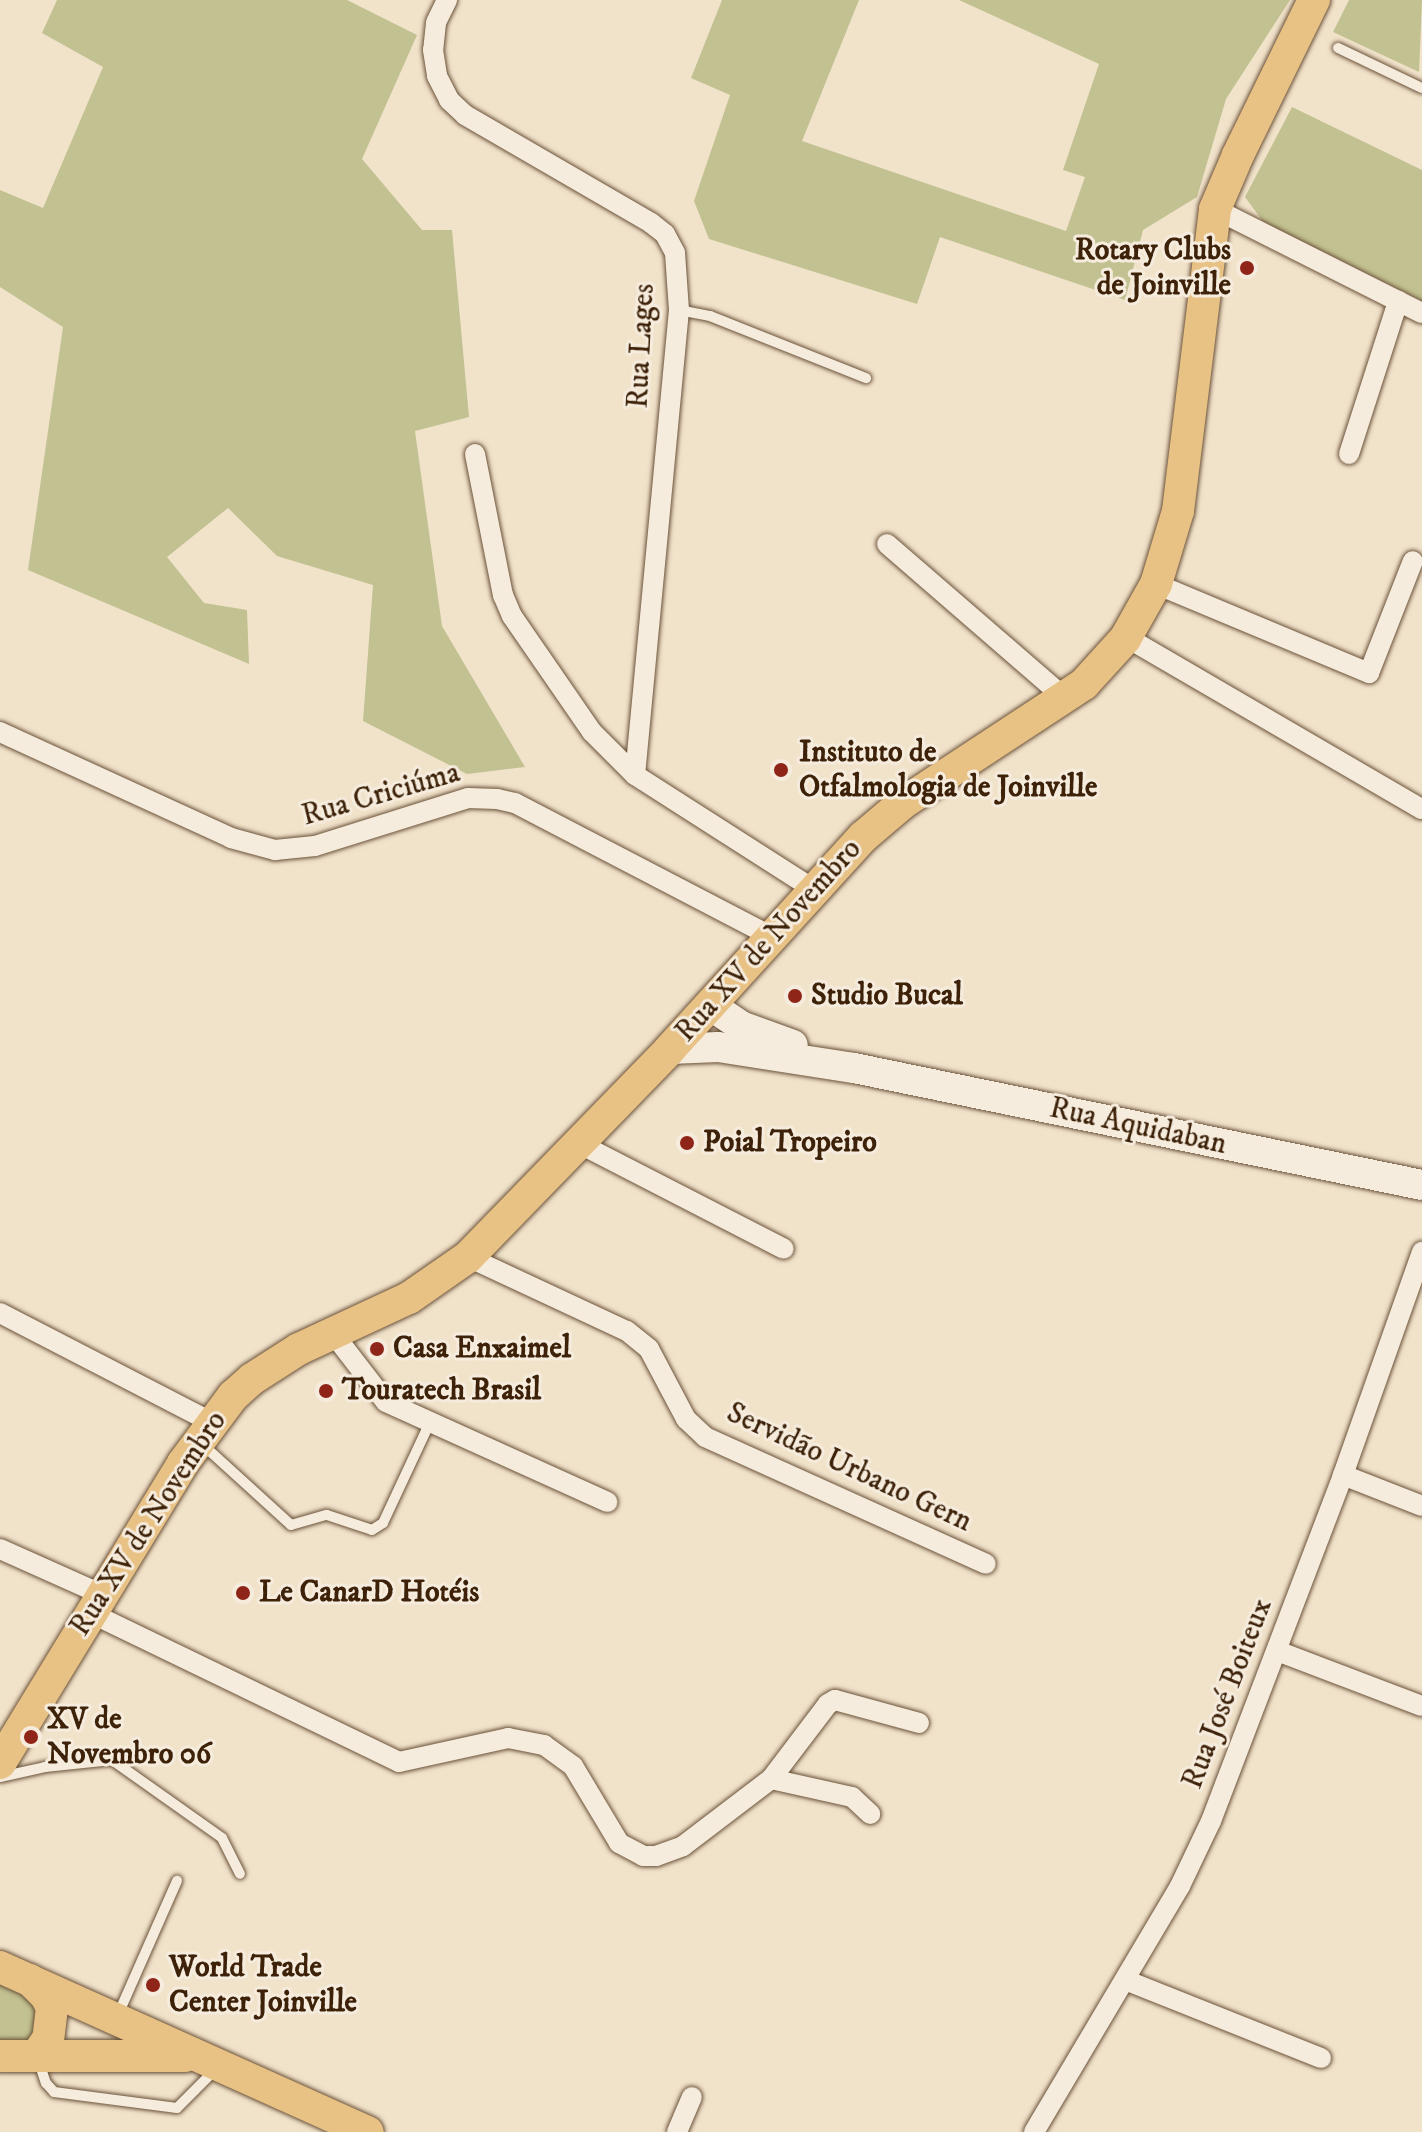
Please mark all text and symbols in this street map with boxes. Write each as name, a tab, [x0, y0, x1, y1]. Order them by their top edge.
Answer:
place label: Rotary Clubs de Joinville	[1075, 233, 1231, 304]
marker: Rotary Clubs de Joinville	[1238, 259, 1256, 277]
street label: Rua Lages	[621, 283, 663, 409]
place label: Instituto de Otfalmologia de Joinville	[799, 735, 1097, 806]
street label: Rua Criciúma	[298, 755, 464, 835]
marker: Instituto de Otfalmologia de Joinville	[770, 759, 792, 781]
street label: Rua XV de Novembro	[668, 832, 870, 1050]
place label: Studio Bucal	[811, 978, 963, 1014]
marker: Studio Bucal	[786, 987, 804, 1005]
street label: Rua Aquidaban	[1046, 1091, 1230, 1163]
place label: Poial Tropeiro	[703, 1125, 877, 1161]
marker: Poial Tropeiro	[678, 1134, 696, 1152]
place label: Casa Enxaimel	[393, 1331, 571, 1367]
marker: Casa Enxaimel	[368, 1340, 386, 1358]
place label: Touratech Brasil	[342, 1373, 541, 1409]
marker: Touratech Brasil	[317, 1382, 335, 1400]
street label: Servidão Urbano Gern	[721, 1395, 977, 1541]
street label: Rua XV de Novembro	[63, 1405, 235, 1643]
place label: Le CanarD Hotéis	[259, 1575, 479, 1611]
marker: Le CanarD Hotéis	[234, 1584, 252, 1602]
street label: Rua José Boiteux	[1175, 1594, 1281, 1794]
place label: XV de Novembro 06	[47, 1702, 211, 1772]
marker: XV de Novembro 06	[22, 1728, 40, 1746]
place label: World Trade Center Joinville	[169, 1950, 357, 2020]
marker: World Trade Center Joinville	[144, 1976, 162, 1994]

